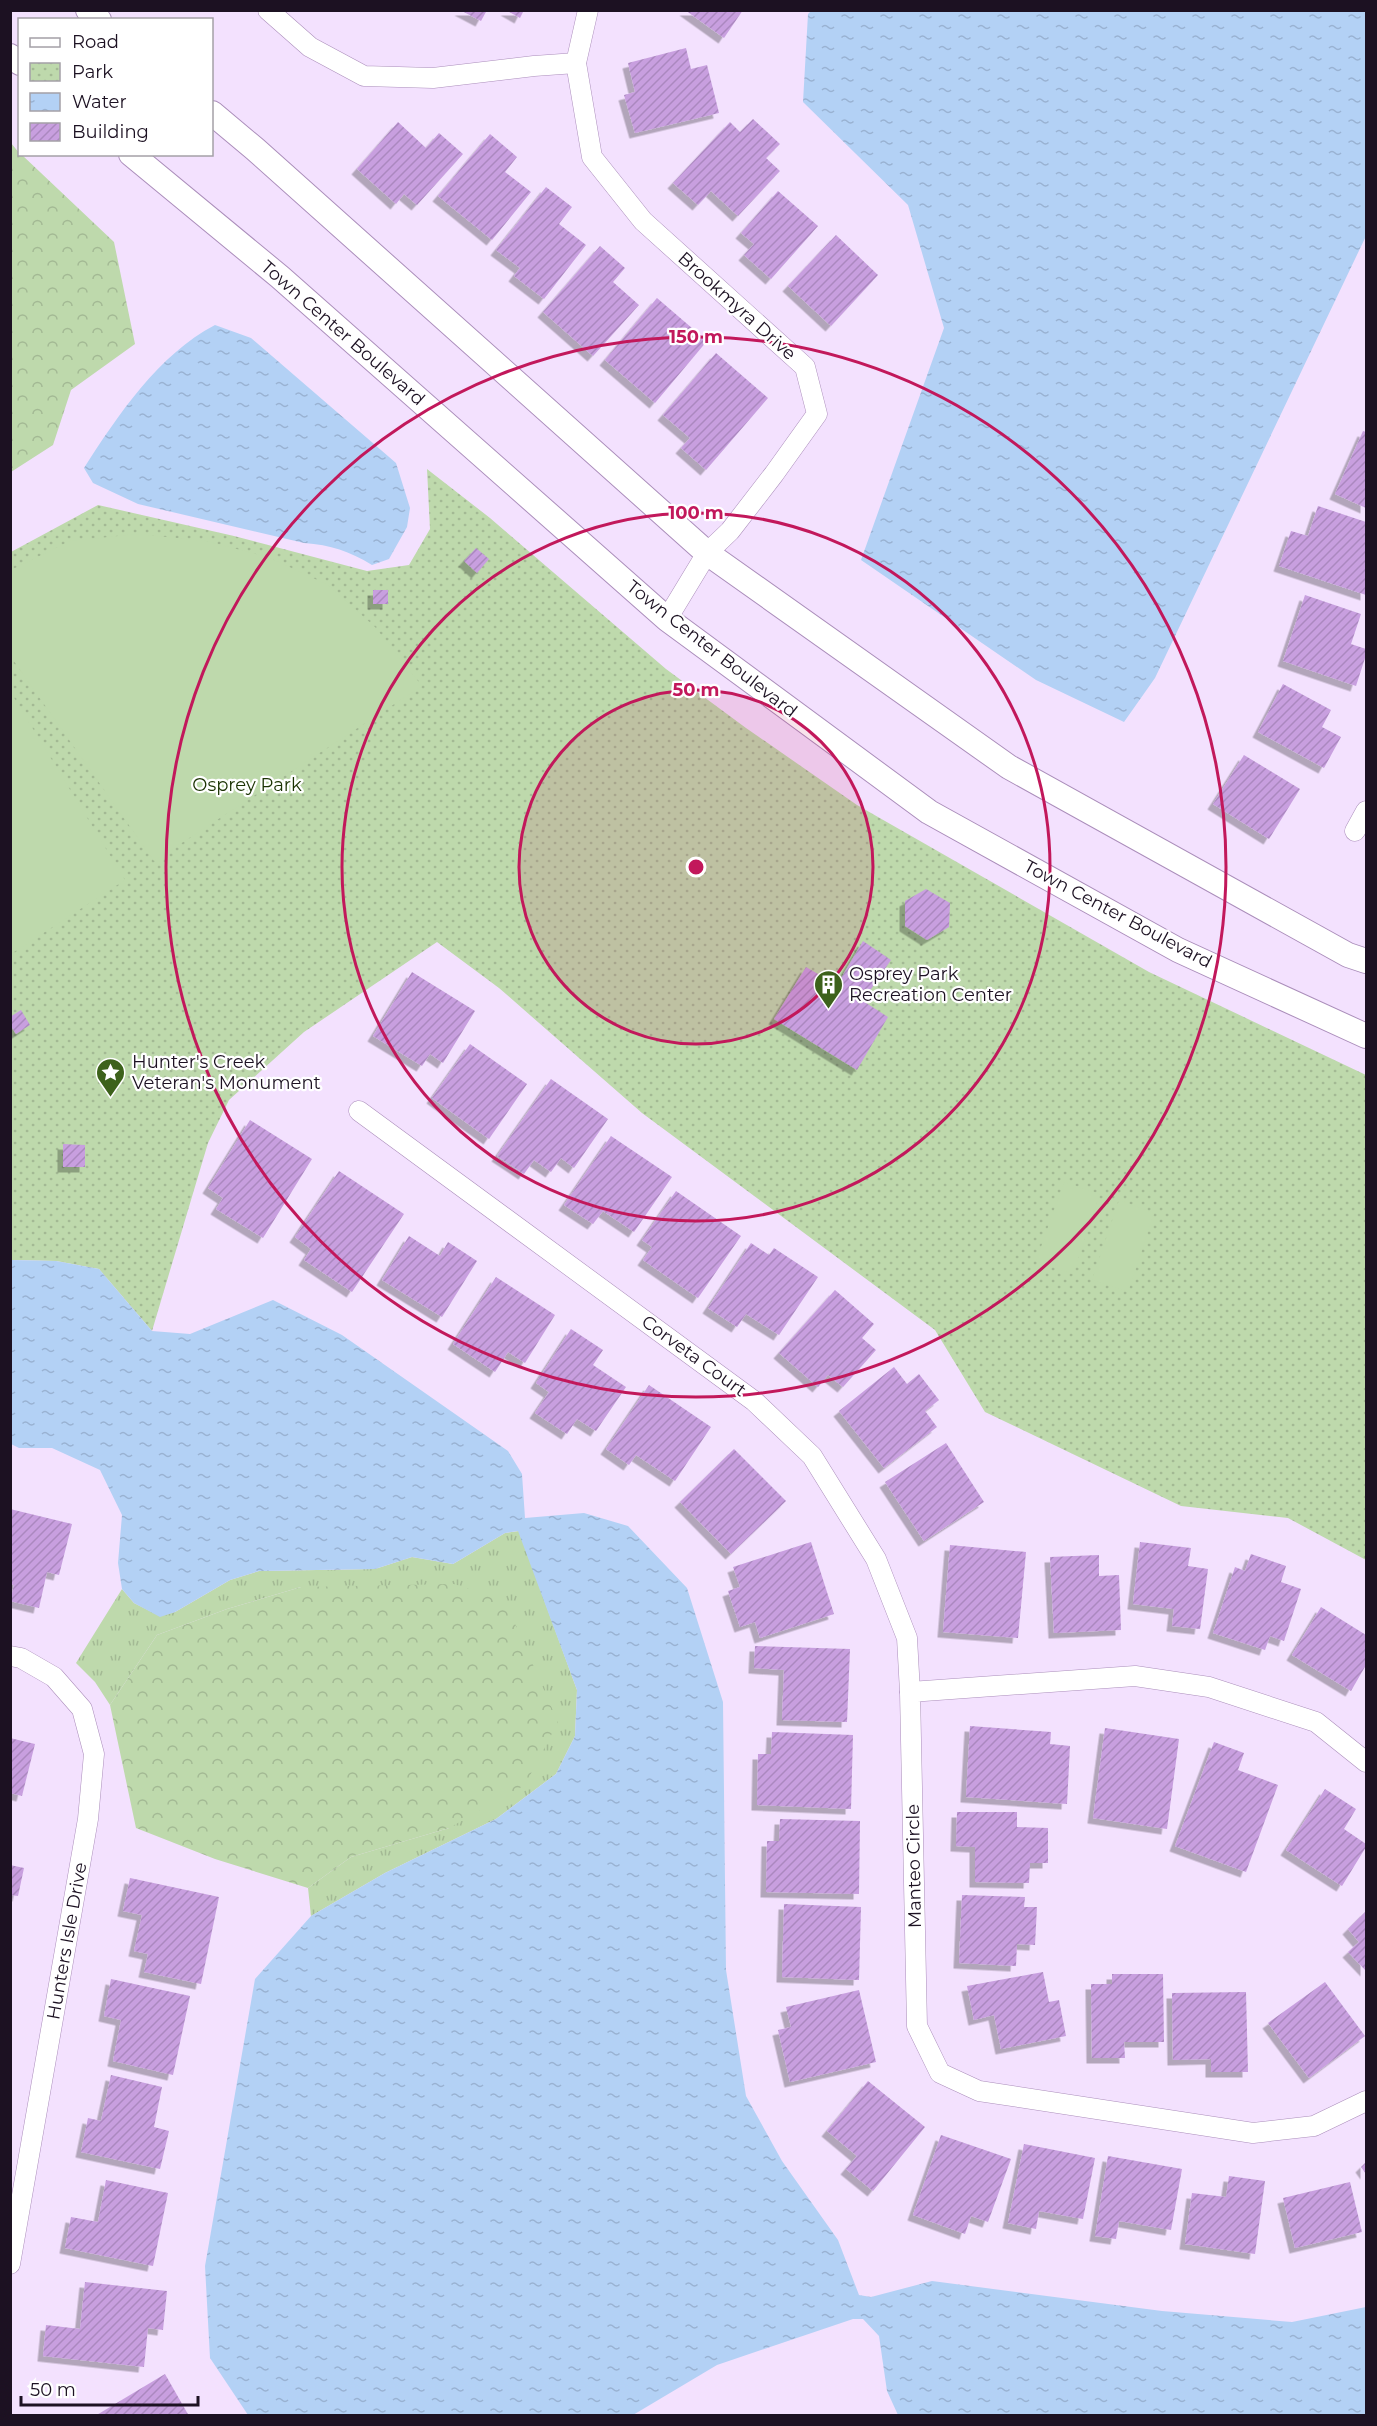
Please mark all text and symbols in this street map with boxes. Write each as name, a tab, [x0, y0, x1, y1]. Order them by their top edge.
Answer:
legend	[18, 18, 213, 156]
text: Road	[72, 31, 119, 53]
text: Park	[72, 61, 113, 83]
text: Water	[72, 91, 127, 113]
text: Building	[72, 121, 149, 143]
street label: Brookmyra Drive	[673, 247, 801, 365]
street label: Town Center Boulevard	[257, 256, 429, 410]
text: 150 m	[669, 326, 723, 348]
text: 100 m	[668, 502, 724, 524]
street label: Town Center Boulevard	[623, 576, 801, 722]
text: 50 m	[673, 679, 719, 701]
park label: Osprey Park	[192, 774, 302, 796]
street label: Town Center Boulevard	[1020, 855, 1216, 973]
centre of rings	[686, 857, 706, 877]
place label: Osprey Park Recreation Center	[849, 963, 1012, 1006]
building icon: Osprey Park Recreation Center	[812, 968, 844, 1010]
place label: Hunter's Creek Veteran's Monument	[132, 1051, 321, 1094]
place icon: Hunter's Creek Veteran's Monument	[95, 1056, 127, 1098]
street label: Corveta Court	[637, 1311, 751, 1401]
street label: Manteo Circle	[902, 1804, 926, 1928]
street label: Hunters Isle Drive	[42, 1861, 92, 2021]
scale bar	[21, 2369, 198, 2407]
text: 50 m	[30, 2379, 76, 2401]

